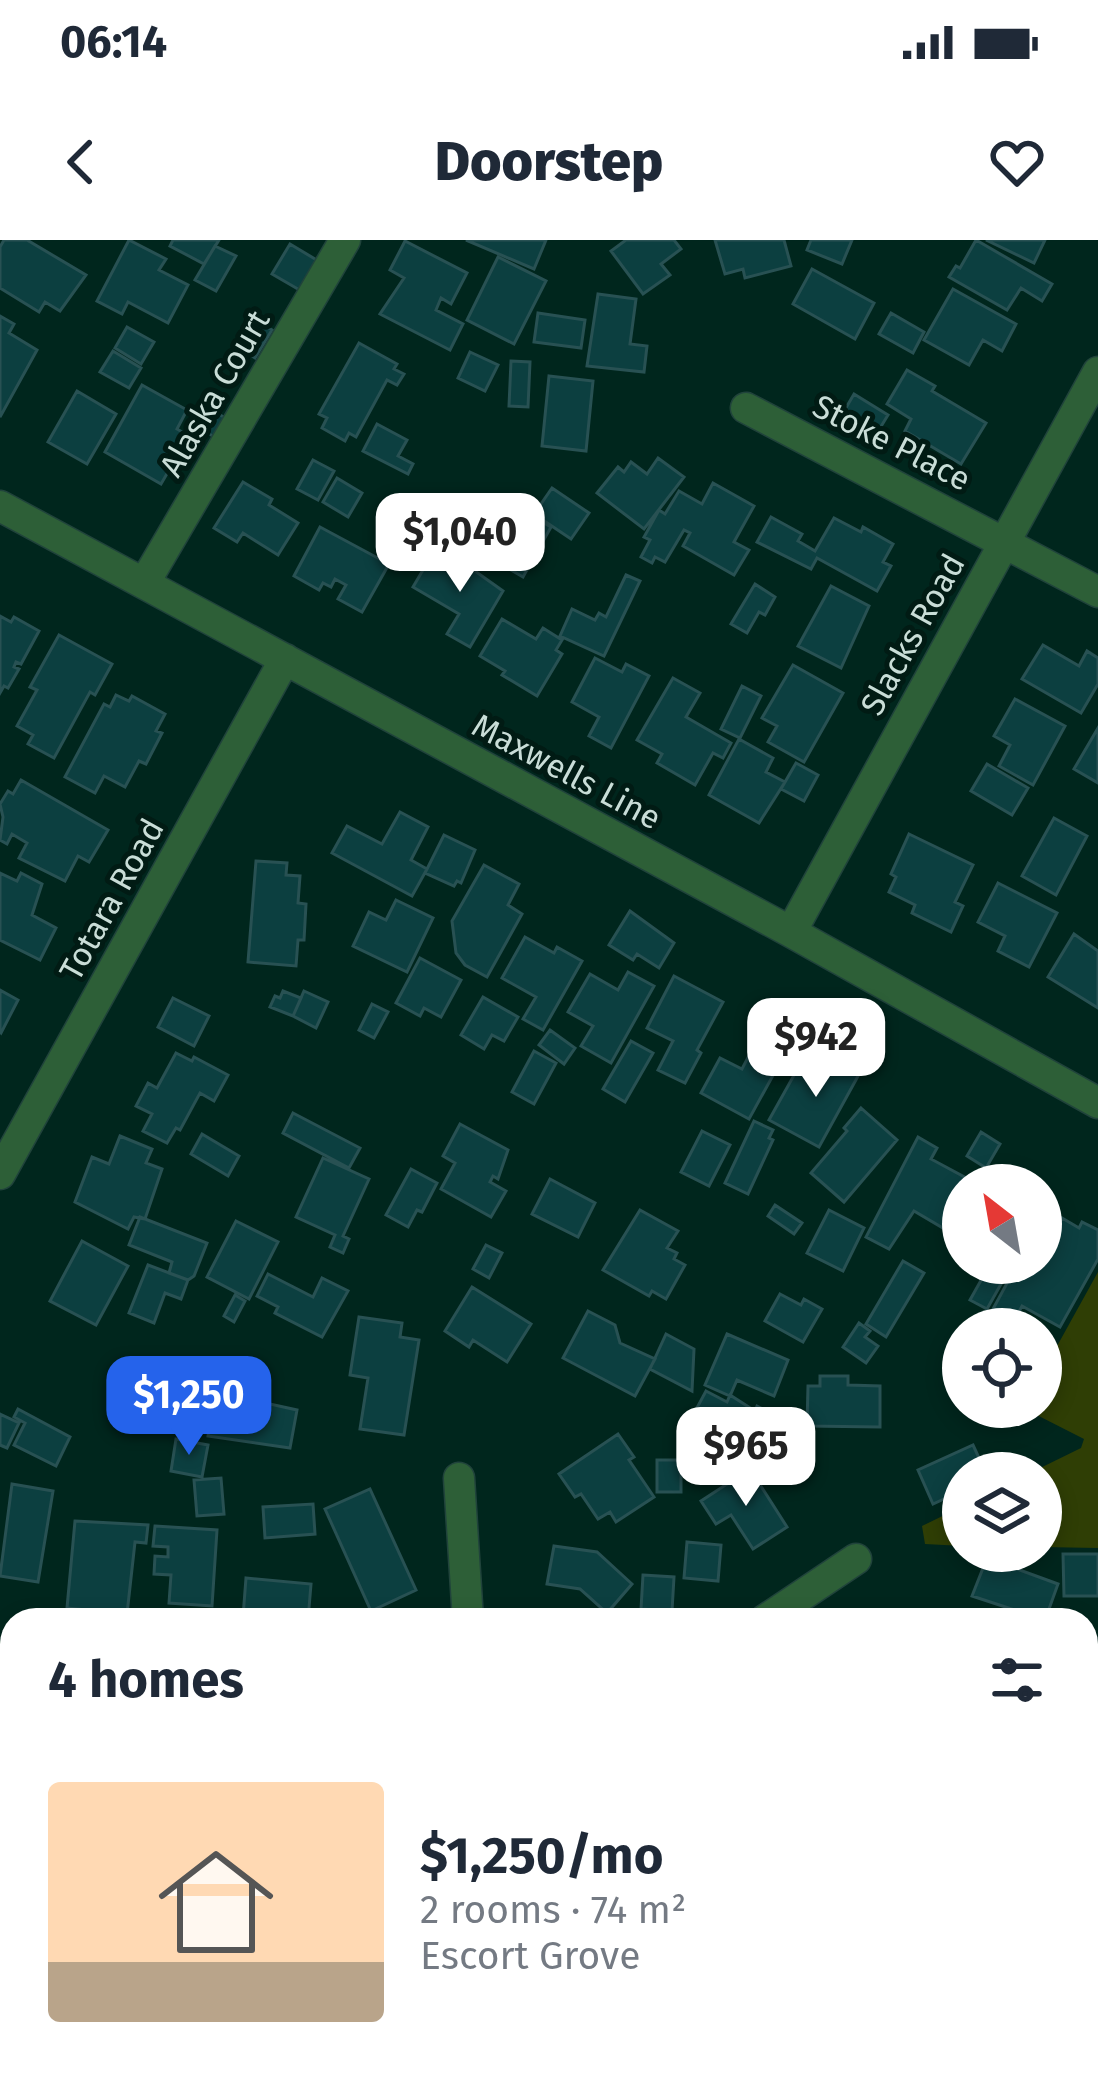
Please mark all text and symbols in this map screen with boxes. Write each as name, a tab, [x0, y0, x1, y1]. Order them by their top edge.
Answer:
text: 06:14	[60, 15, 167, 69]
icon: back	[48, 129, 114, 195]
icon: heart	[984, 129, 1050, 195]
text: Doorstep	[435, 130, 663, 194]
street label: Alaska Court	[151, 303, 279, 484]
street label: Stoke Place	[806, 386, 977, 500]
pin: $1,040	[362, 493, 558, 595]
text: $1,040	[403, 509, 517, 555]
street label: Slacks Road	[852, 547, 974, 722]
street label: Maxwells Line	[465, 705, 668, 838]
street label: Totara Road	[51, 812, 173, 987]
pin: $942	[745, 998, 887, 1100]
text: $942	[774, 1014, 858, 1060]
north arrow	[942, 1164, 1062, 1284]
map controls	[942, 1164, 1062, 1572]
button: locate	[942, 1308, 1062, 1428]
pin: $1,250	[91, 1356, 287, 1458]
text: $1,250	[133, 1372, 245, 1418]
pin: $965	[675, 1407, 817, 1509]
text: $965	[703, 1423, 789, 1469]
button: layers	[942, 1452, 1062, 1572]
icon: filters	[984, 1647, 1050, 1713]
text: 4 homes	[48, 1649, 244, 1711]
text: $1,250/mo	[420, 1825, 663, 1887]
icon: home	[144, 1830, 288, 1974]
text: 2 rooms · 74 m²	[420, 1887, 686, 1933]
text: Escort Grove	[420, 1933, 640, 1979]

